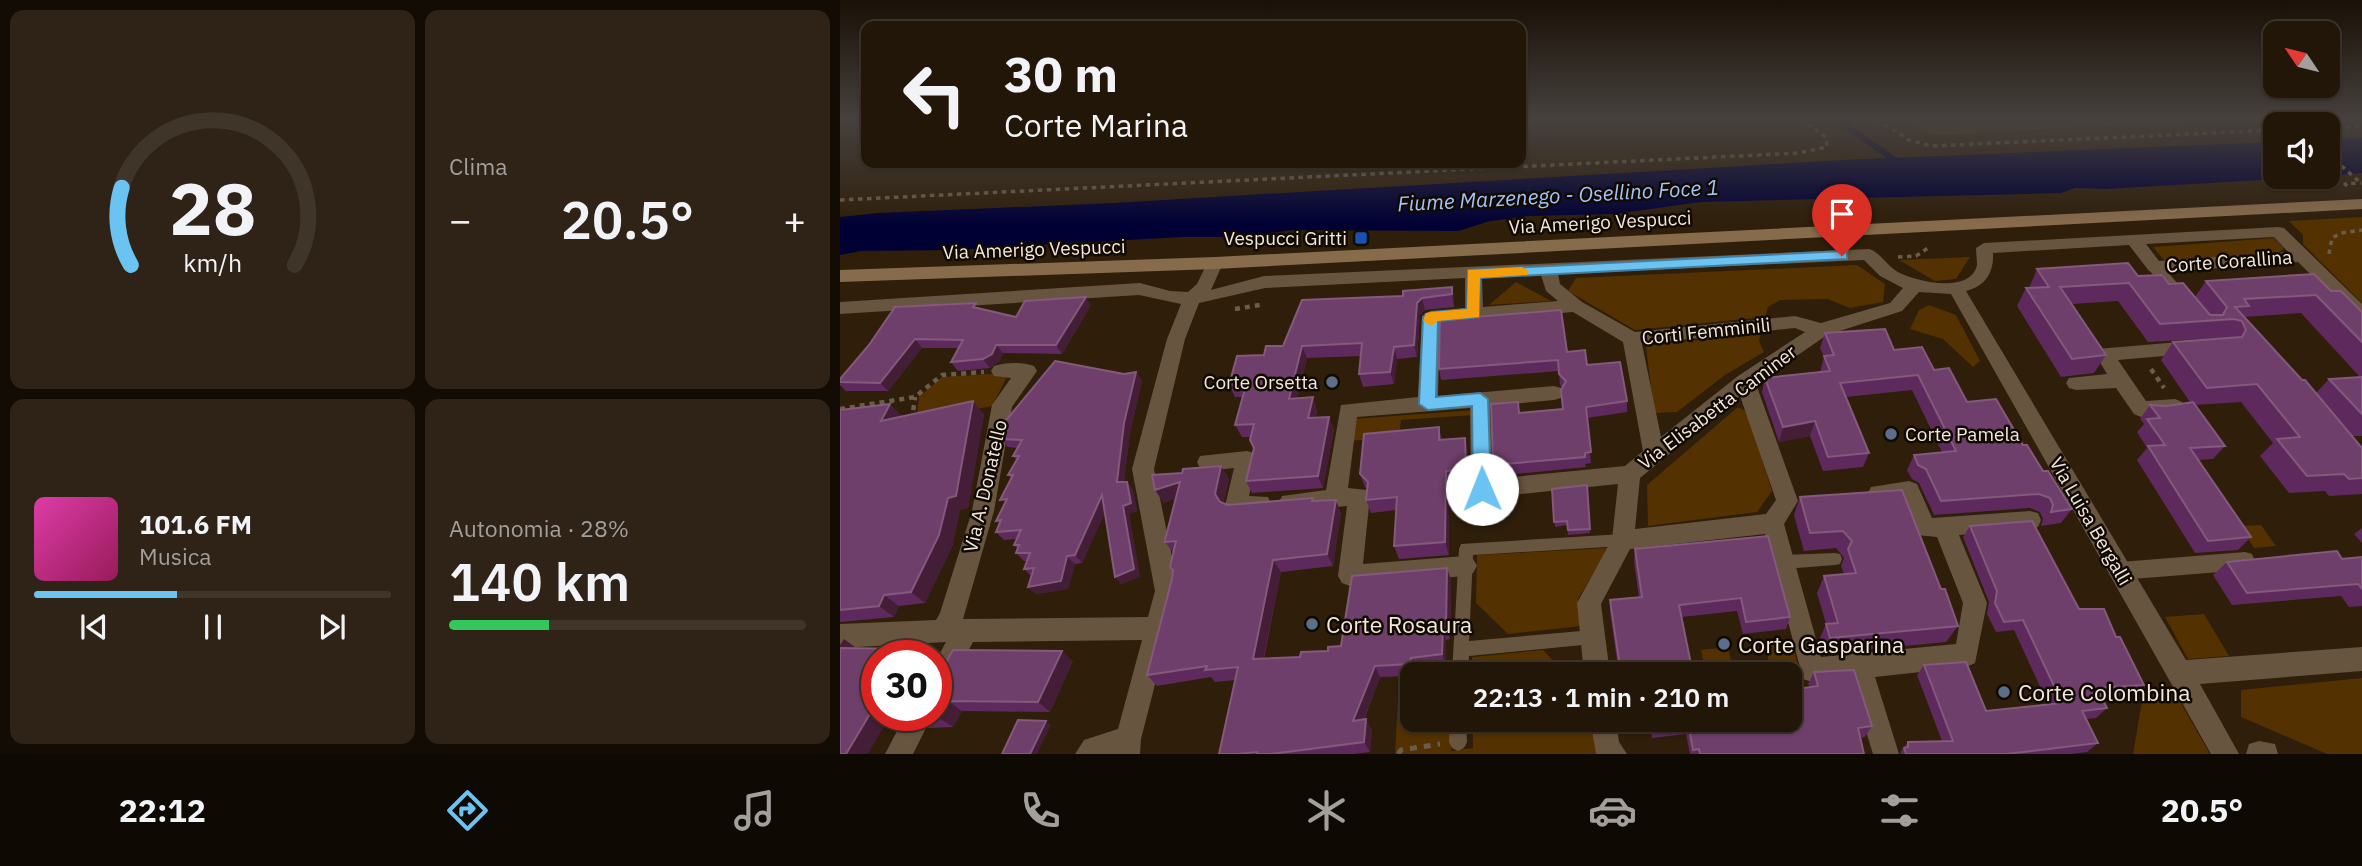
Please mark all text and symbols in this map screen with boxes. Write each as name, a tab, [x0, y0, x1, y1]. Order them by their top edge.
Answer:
north arrow	[2263, 21, 2340, 98]
map controls	[2263, 21, 2340, 189]
text: 30 m	[1004, 42, 1118, 105]
icon: left	[889, 49, 980, 140]
text: Corte Marina	[1004, 104, 1188, 146]
button: sound	[2263, 112, 2340, 189]
text: Clima	[449, 151, 508, 181]
text: 28	[169, 161, 256, 256]
water label: Fiume Marzenego - Osellino Foce 1	[1397, 173, 1719, 217]
pin	[1812, 184, 1872, 256]
text: 20.5°	[561, 186, 694, 253]
text: −	[449, 195, 472, 244]
text: +	[783, 195, 806, 244]
icon: arrive	[1823, 195, 1861, 233]
street label: Via Amerigo Vespucci	[1508, 205, 1692, 239]
place label: Vespucci Gritti	[1223, 226, 1347, 250]
marker: Vespucci Gritti	[1353, 230, 1369, 246]
street label: Via Amerigo Vespucci	[942, 234, 1126, 264]
street label: Corte Corallina	[2165, 245, 2293, 277]
text: km/h	[183, 246, 242, 279]
street label: Corti Femminili	[1640, 312, 1772, 350]
street label: Via Elisabetta Caminer	[1633, 340, 1801, 474]
place label: Corte Orsetta	[1204, 370, 1318, 394]
marker: Corte Orsetta	[1324, 374, 1340, 390]
street label: Via A. Donatello	[958, 417, 1012, 555]
place label: Corte Pamela	[1905, 422, 2020, 446]
marker: Corte Pamela	[1883, 426, 1899, 442]
position arrow	[1445, 452, 1519, 526]
street label: Via Luisa Bergalli	[2045, 453, 2137, 589]
text: 101.6 FM	[139, 507, 252, 541]
text: Autonomia · 28%	[449, 513, 629, 543]
text: Musica	[139, 541, 212, 571]
text: 140 km	[449, 548, 630, 615]
icon: previous	[75, 608, 113, 646]
icon: pause	[194, 608, 232, 646]
icon: next	[313, 608, 351, 646]
place label: Corte Rosaura	[1326, 609, 1472, 639]
marker: Corte Rosaura	[1304, 616, 1320, 632]
place label: Corte Gasparina	[1738, 629, 1904, 659]
marker: Corte Gasparina	[1716, 636, 1732, 652]
speed limit sign: 30	[861, 640, 952, 731]
place label: Corte Colombina	[2018, 677, 2191, 707]
text: 22:13 · 1 min · 210 m	[1473, 680, 1729, 714]
marker: Corte Colombina	[1996, 684, 2012, 700]
icon: directions	[443, 786, 492, 835]
icon: music	[730, 786, 779, 835]
icon: phone	[1016, 786, 1065, 835]
icon: climate	[1302, 786, 1351, 835]
icon: car	[1588, 786, 1637, 835]
icon: filters	[1875, 786, 1924, 835]
text: 22:12	[119, 789, 206, 831]
text: 20.5°	[2161, 789, 2243, 831]

